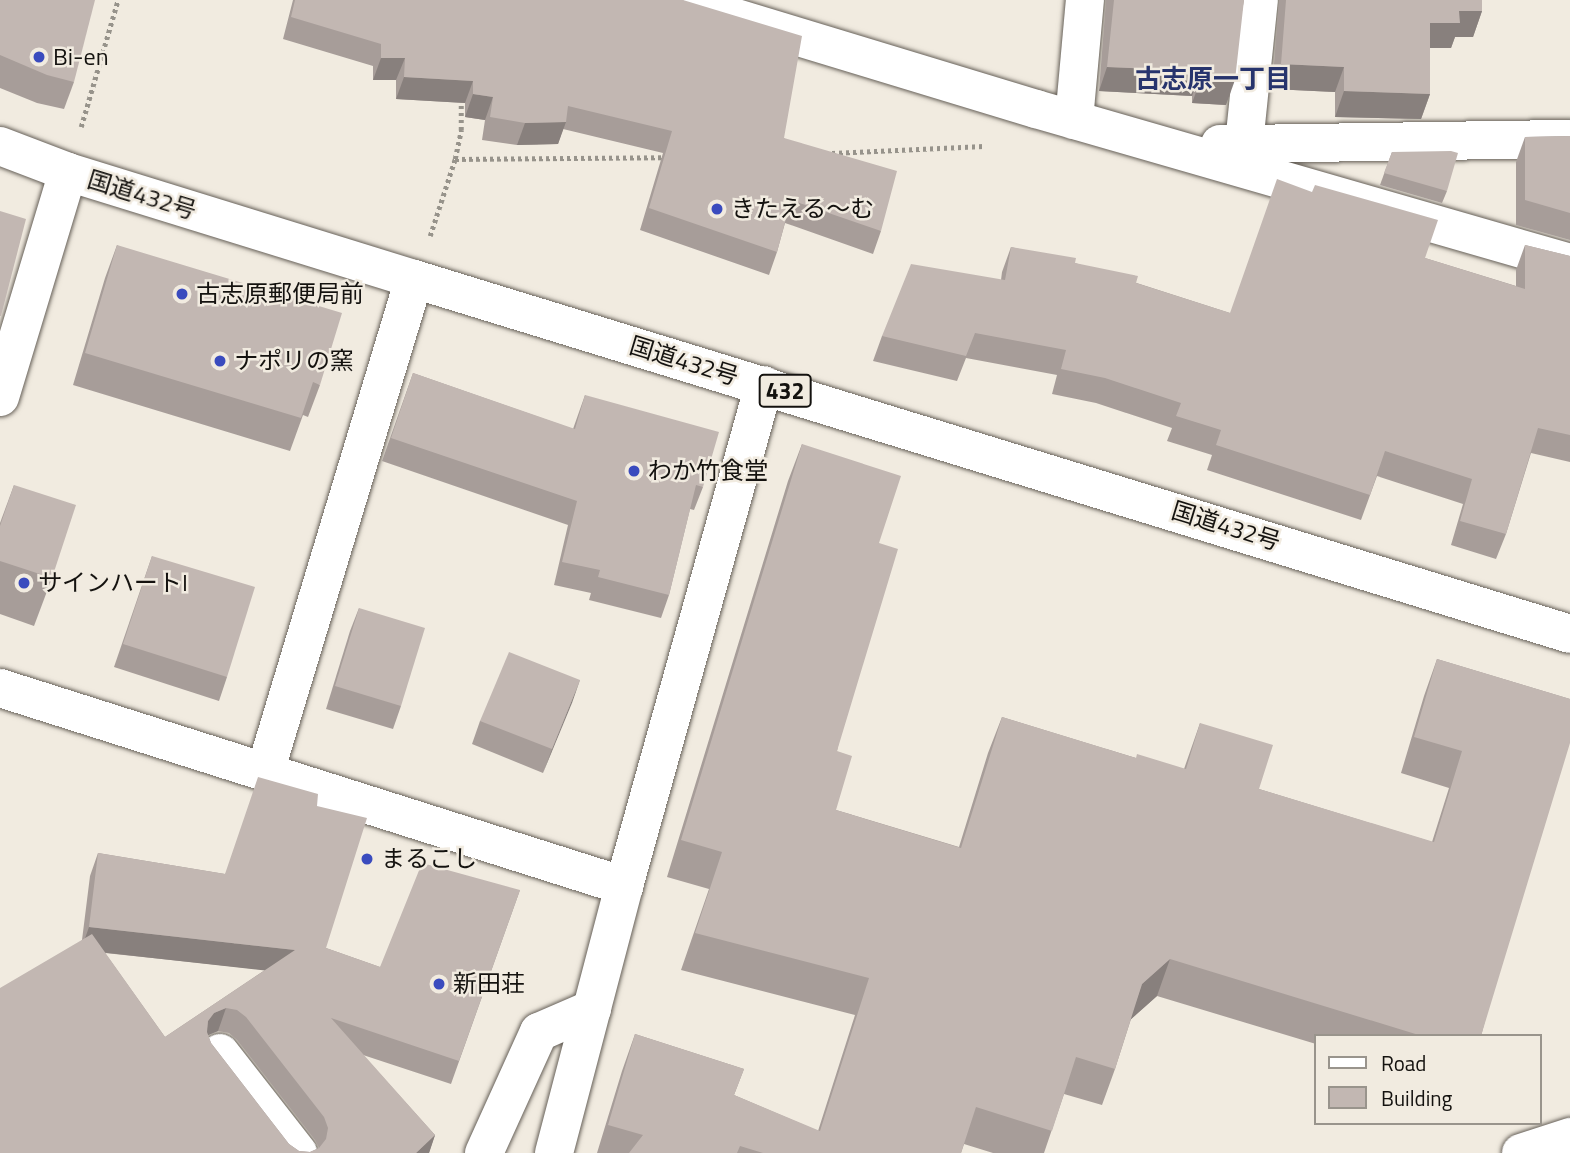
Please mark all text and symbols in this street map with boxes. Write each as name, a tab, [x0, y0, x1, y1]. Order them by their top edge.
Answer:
place label: Bi-en	[53, 43, 109, 71]
marker: Bi-en	[31, 49, 47, 65]
district label: 古志原一丁目	[1135, 63, 1291, 95]
street label: 国道432号	[84, 165, 200, 225]
place label: きたえる～む	[731, 195, 875, 223]
marker: きたえる～む	[709, 201, 725, 217]
place label: 古志原郵便局前	[196, 280, 364, 308]
marker: 古志原郵便局前	[174, 286, 190, 302]
street label: 国道432号	[626, 331, 742, 391]
place label: ナポリの窯	[234, 347, 354, 375]
marker: ナポリの窯	[212, 353, 228, 369]
road number: 432	[757, 372, 813, 410]
place label: わか竹食堂	[648, 457, 768, 485]
marker: わか竹食堂	[626, 463, 642, 479]
street label: 国道432号	[1168, 496, 1284, 556]
place label: サインハートI	[38, 569, 188, 597]
marker: サインハートI	[16, 575, 32, 591]
place label: まるこし	[381, 845, 477, 873]
marker: まるこし	[359, 851, 375, 867]
place label: 新田荘	[453, 970, 525, 998]
marker: 新田荘	[431, 976, 447, 992]
legend	[1314, 1034, 1542, 1125]
text: Road	[1381, 1047, 1426, 1079]
text: Building	[1381, 1082, 1452, 1114]

